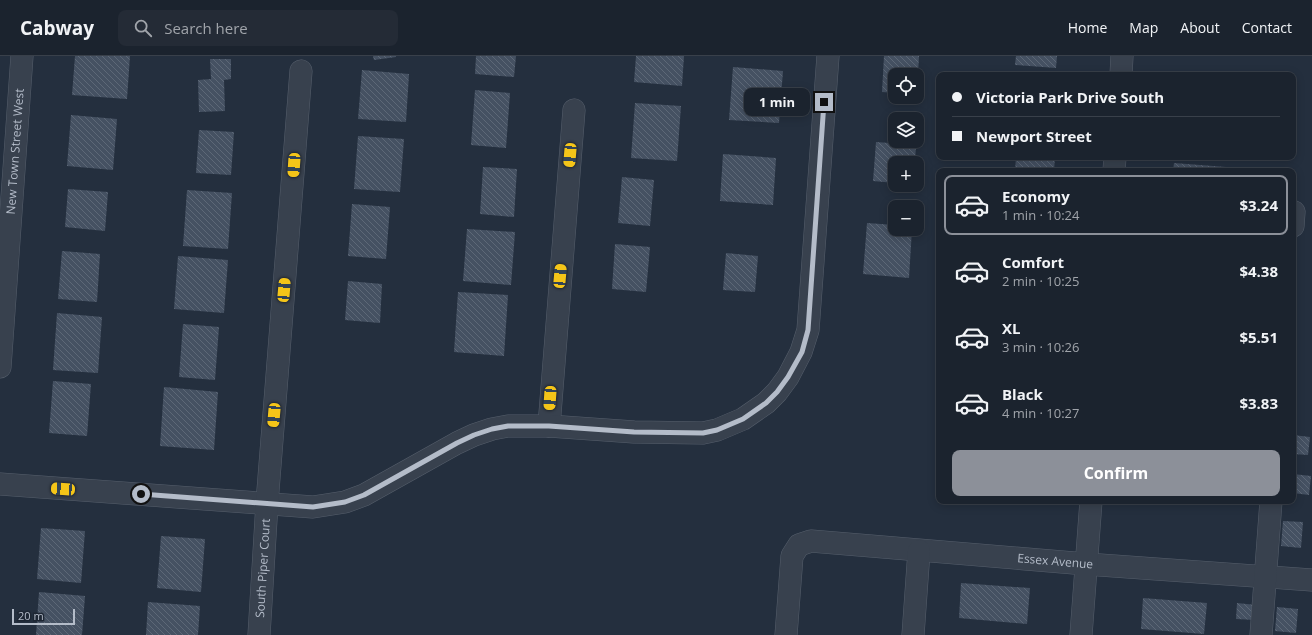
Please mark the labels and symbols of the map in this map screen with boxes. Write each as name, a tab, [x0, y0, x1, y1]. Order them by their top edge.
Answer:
street label: New Town Street West	[2, 88, 28, 215]
callout: 1 min	[744, 88, 810, 116]
route end	[815, 93, 833, 111]
car	[563, 143, 577, 167]
car	[287, 153, 301, 177]
car	[553, 264, 567, 288]
car	[277, 278, 291, 302]
car	[543, 386, 557, 410]
car	[267, 403, 281, 427]
car	[51, 482, 75, 496]
route start	[132, 485, 150, 503]
street label: South Piper Court	[251, 518, 274, 618]
street label: Essex Avenue	[1017, 549, 1094, 573]
scale bar	[12, 607, 75, 626]

